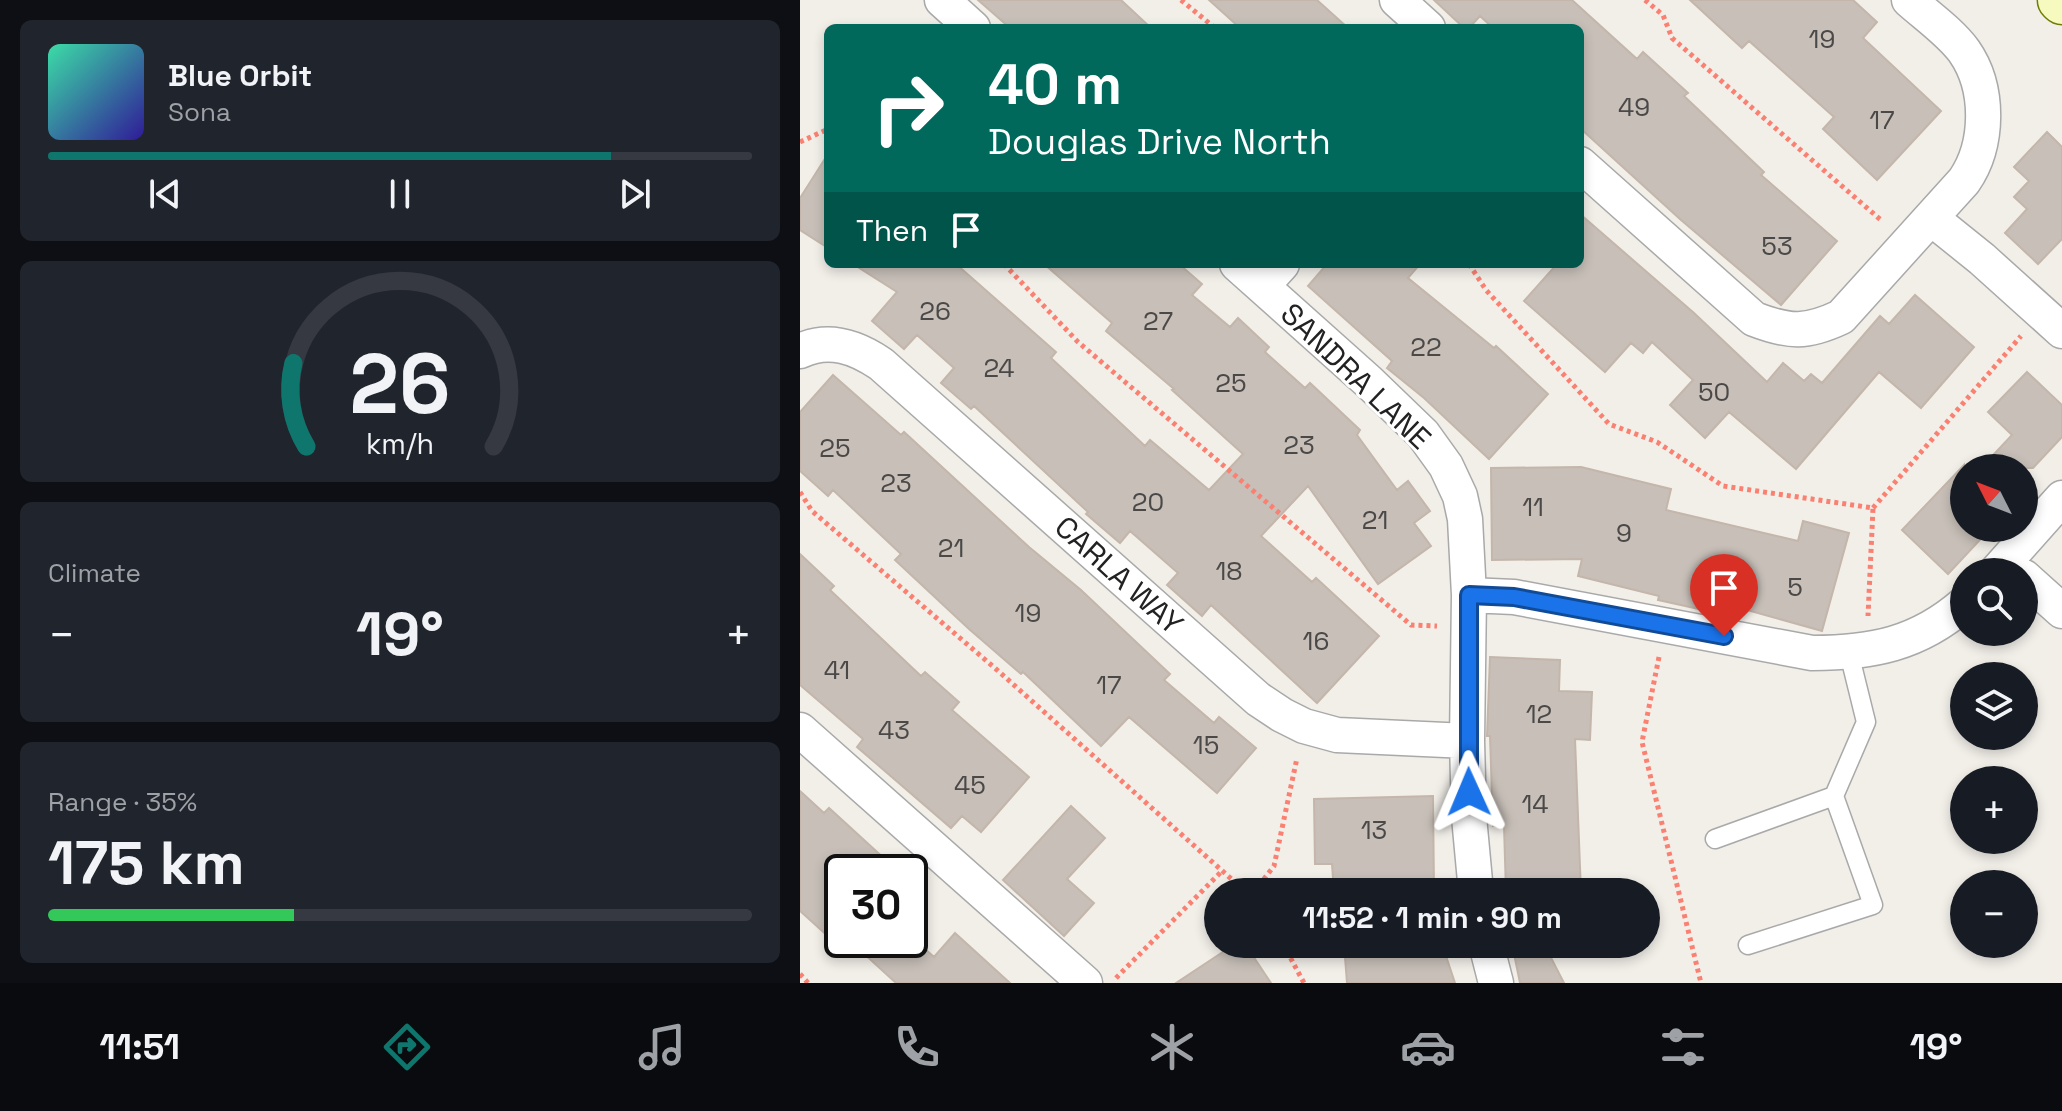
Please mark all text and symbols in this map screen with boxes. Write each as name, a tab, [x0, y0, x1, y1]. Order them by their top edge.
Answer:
house number: 19	[1809, 22, 1835, 56]
text: 40 m	[988, 49, 1122, 120]
text: Blue Orbit	[168, 56, 312, 95]
icon: right	[856, 56, 960, 160]
house number: 49	[1618, 90, 1650, 124]
text: Sona	[168, 95, 231, 129]
house number: 17	[1869, 103, 1895, 137]
text: Douglas Drive North	[988, 119, 1331, 165]
icon: previous	[143, 172, 187, 216]
icon: pause	[378, 172, 422, 216]
icon: next	[613, 172, 657, 216]
icon: arrive	[944, 208, 988, 252]
text: Then	[856, 211, 928, 250]
house number: 53	[1761, 229, 1793, 263]
house number: 26	[919, 294, 951, 328]
street label: SANDRA LANE	[1273, 295, 1439, 457]
house number: 27	[1143, 304, 1173, 338]
house number: 22	[1410, 330, 1442, 364]
text: 26	[350, 331, 450, 437]
house number: 24	[983, 351, 1015, 385]
house number: 25	[1215, 366, 1247, 400]
house number: 50	[1698, 375, 1730, 409]
text: km/h	[366, 426, 434, 462]
house number: 23	[1283, 428, 1315, 462]
house number: 25	[819, 431, 851, 465]
north arrow	[1950, 454, 2038, 542]
map controls	[1950, 454, 2038, 958]
house number: 23	[880, 466, 912, 500]
house number: 20	[1132, 485, 1164, 519]
house number: 11	[1522, 490, 1544, 524]
house number: 21	[1362, 503, 1388, 537]
street label: CARLA WAY	[1047, 507, 1191, 643]
house number: 9	[1616, 516, 1632, 550]
house number: 21	[938, 531, 964, 565]
house number: 18	[1215, 554, 1243, 588]
pin	[1690, 554, 1758, 636]
text: Climate	[48, 556, 141, 590]
button: search	[1950, 558, 2038, 646]
icon: arrive	[1702, 566, 1746, 610]
house number: 5	[1787, 570, 1803, 604]
text: 19°	[356, 596, 444, 673]
house number: 19	[1015, 596, 1041, 630]
text: −	[48, 607, 75, 663]
text: +	[725, 607, 752, 663]
house number: 16	[1303, 624, 1329, 658]
house number: 41	[824, 653, 850, 687]
button: layers	[1950, 662, 2038, 750]
house number: 17	[1096, 668, 1122, 702]
house number: 12	[1526, 697, 1552, 731]
house number: 43	[878, 713, 910, 747]
house number: 15	[1193, 728, 1219, 762]
position arrow	[1427, 750, 1511, 834]
button: +	[1950, 766, 2038, 854]
house number: 45	[954, 768, 986, 802]
text: Range · 35%	[48, 785, 197, 819]
house number: 14	[1521, 787, 1549, 821]
house number: 13	[1361, 813, 1387, 847]
text: 175 km	[48, 825, 245, 902]
speed limit sign: 30	[824, 854, 928, 958]
button: −	[1950, 870, 2038, 958]
text: 11:52 · 1 min · 90 m	[1302, 898, 1562, 937]
icon: directions	[379, 1019, 435, 1075]
icon: music	[634, 1019, 690, 1075]
icon: phone	[889, 1019, 945, 1075]
icon: climate	[1144, 1019, 1200, 1075]
icon: car	[1400, 1019, 1456, 1075]
icon: filters	[1655, 1019, 1711, 1075]
text: 11:51	[100, 1024, 180, 1070]
text: 19°	[1910, 1024, 1962, 1070]

